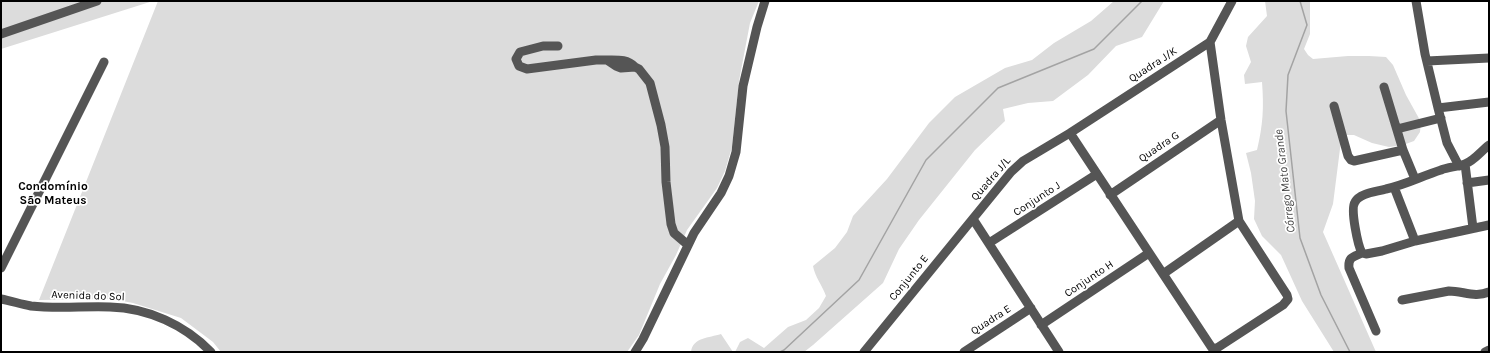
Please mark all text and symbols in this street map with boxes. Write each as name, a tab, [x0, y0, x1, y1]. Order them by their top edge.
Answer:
street label: Quadra J/K	[1126, 45, 1180, 85]
water label: Córrego Mato Grande	[1272, 128, 1298, 234]
street label: Quadra G	[1136, 129, 1182, 165]
street label: Quadra J/L	[969, 155, 1013, 203]
street label: Conjunto J	[1011, 179, 1063, 219]
district label: Condomínio São Mateus	[18, 180, 88, 208]
street label: Conjunto E	[887, 252, 931, 304]
street label: Conjunto H	[1062, 258, 1116, 300]
street label: Avenida do Sol	[51, 288, 125, 304]
street label: Quadra E	[968, 302, 1014, 338]

